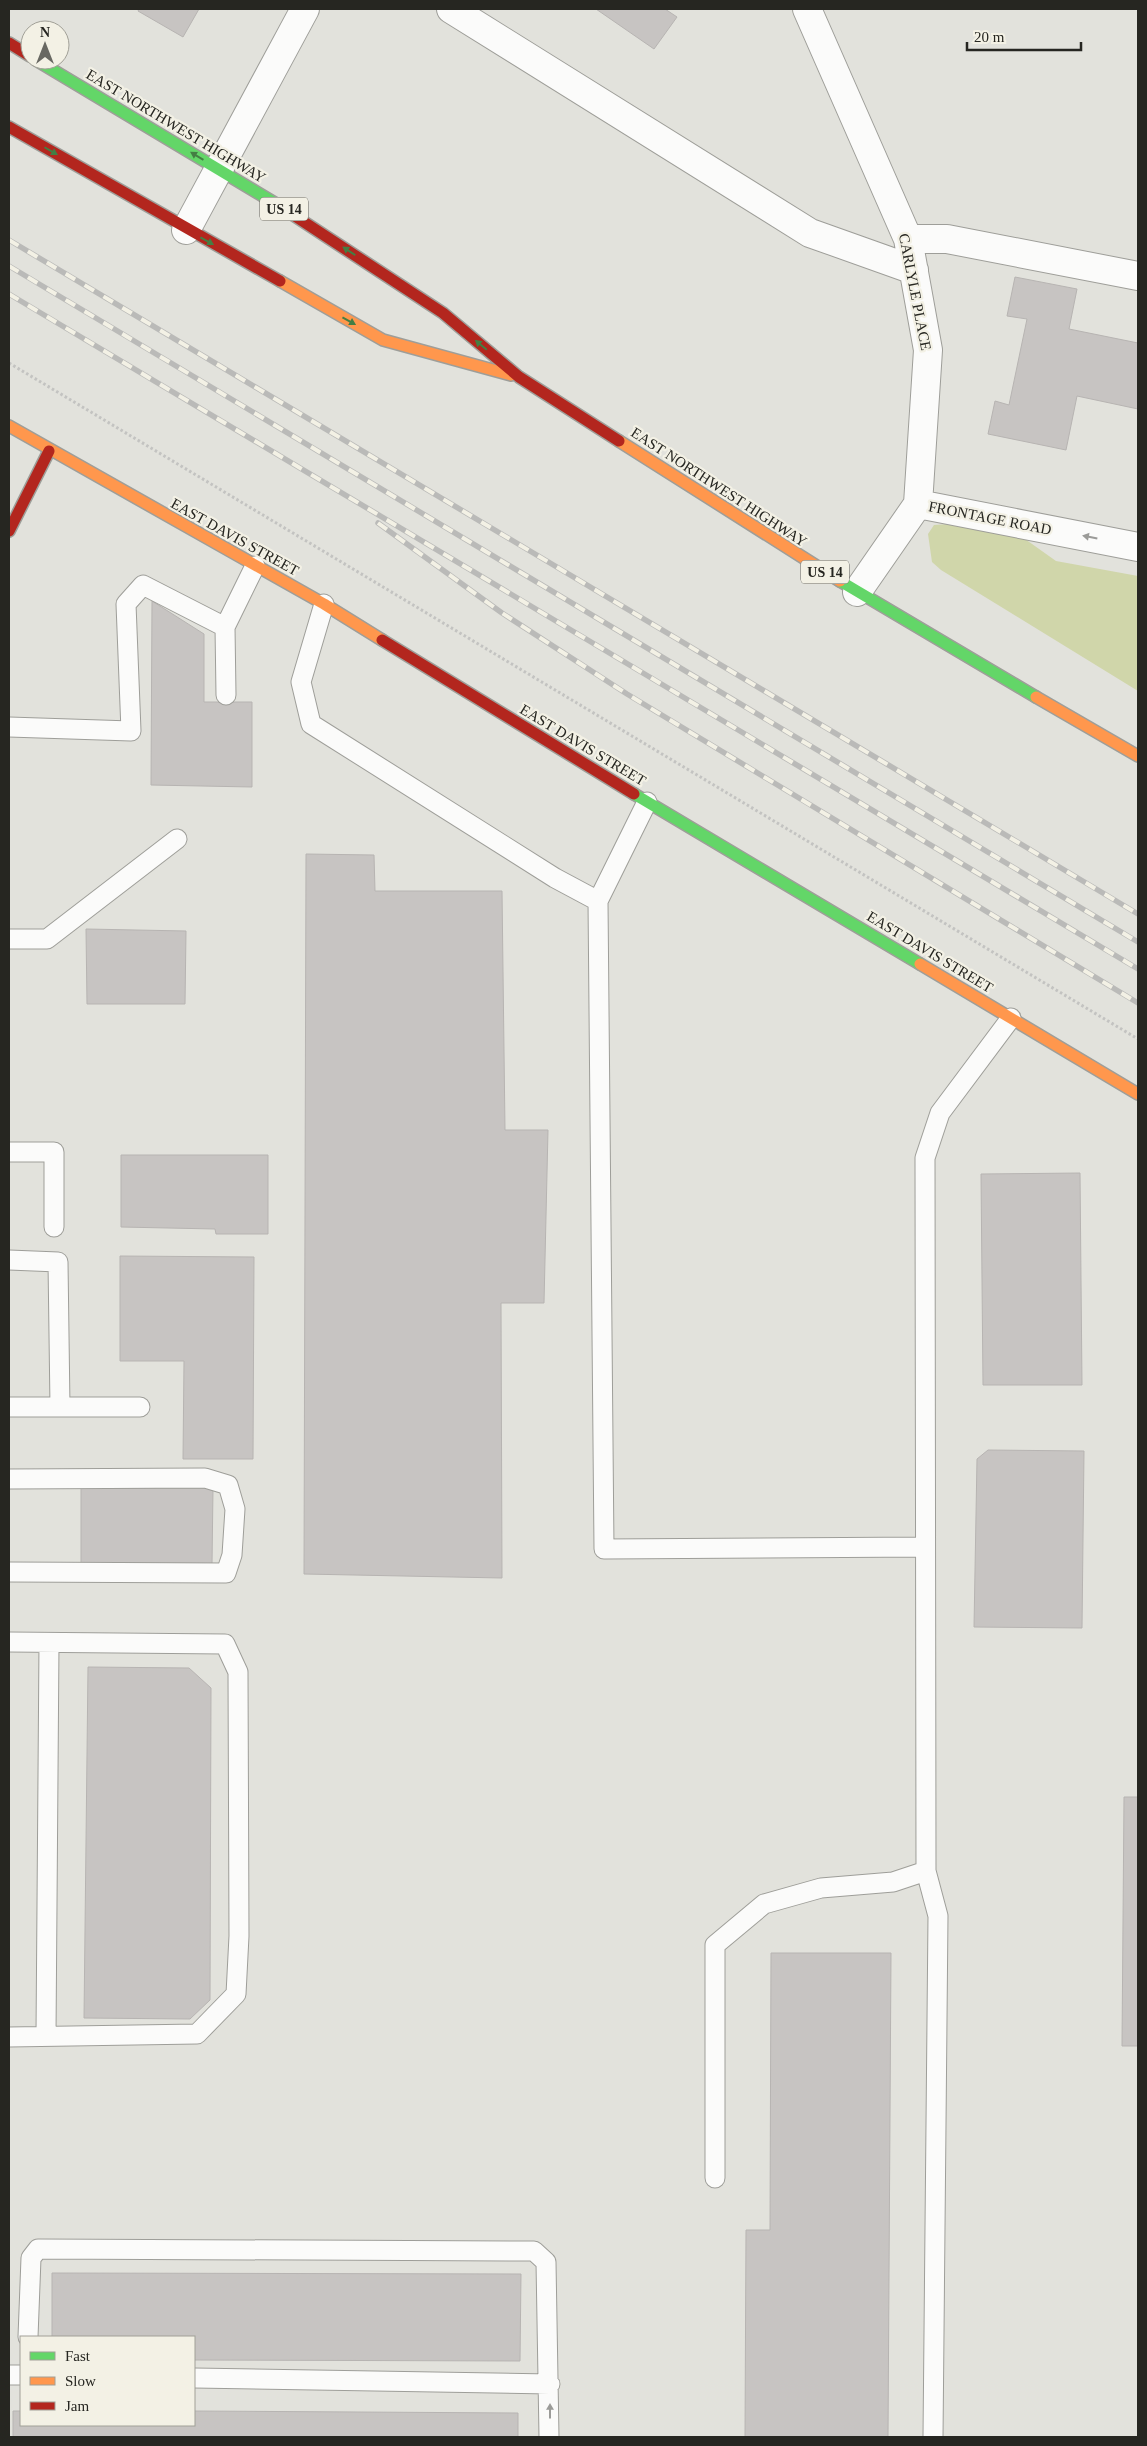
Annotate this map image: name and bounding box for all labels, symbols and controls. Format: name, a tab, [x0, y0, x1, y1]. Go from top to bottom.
north arrow	[20, 20, 70, 70]
scale bar	[967, 20, 1081, 52]
text: N	[40, 25, 50, 40]
text: 20 m	[974, 29, 1005, 45]
street label: EAST NORTHWEST HIGHWAY	[83, 66, 269, 186]
one-way arrow	[44, 147, 58, 156]
one-way arrow	[190, 151, 203, 160]
road number: US 14	[260, 198, 308, 220]
street label: CARLYLE PLACE	[896, 232, 934, 352]
one-way arrow	[200, 237, 214, 246]
one-way arrow	[342, 247, 356, 256]
one-way arrow	[342, 316, 355, 325]
one-way arrow	[475, 340, 488, 351]
street label: EAST NORTHWEST HIGHWAY	[628, 424, 810, 550]
street label: EAST DAVIS STREET	[168, 495, 302, 579]
street label: FRONTAGE ROAD	[927, 498, 1053, 538]
one-way arrow	[1082, 533, 1098, 541]
road number: US 14	[801, 560, 849, 584]
street label: EAST DAVIS STREET	[517, 701, 649, 789]
street label: EAST DAVIS STREET	[864, 908, 996, 996]
legend	[20, 2336, 195, 2426]
text: Fast	[65, 2348, 91, 2364]
text: Slow	[65, 2373, 96, 2389]
text: Jam	[65, 2398, 89, 2414]
one-way arrow	[546, 2402, 554, 2418]

